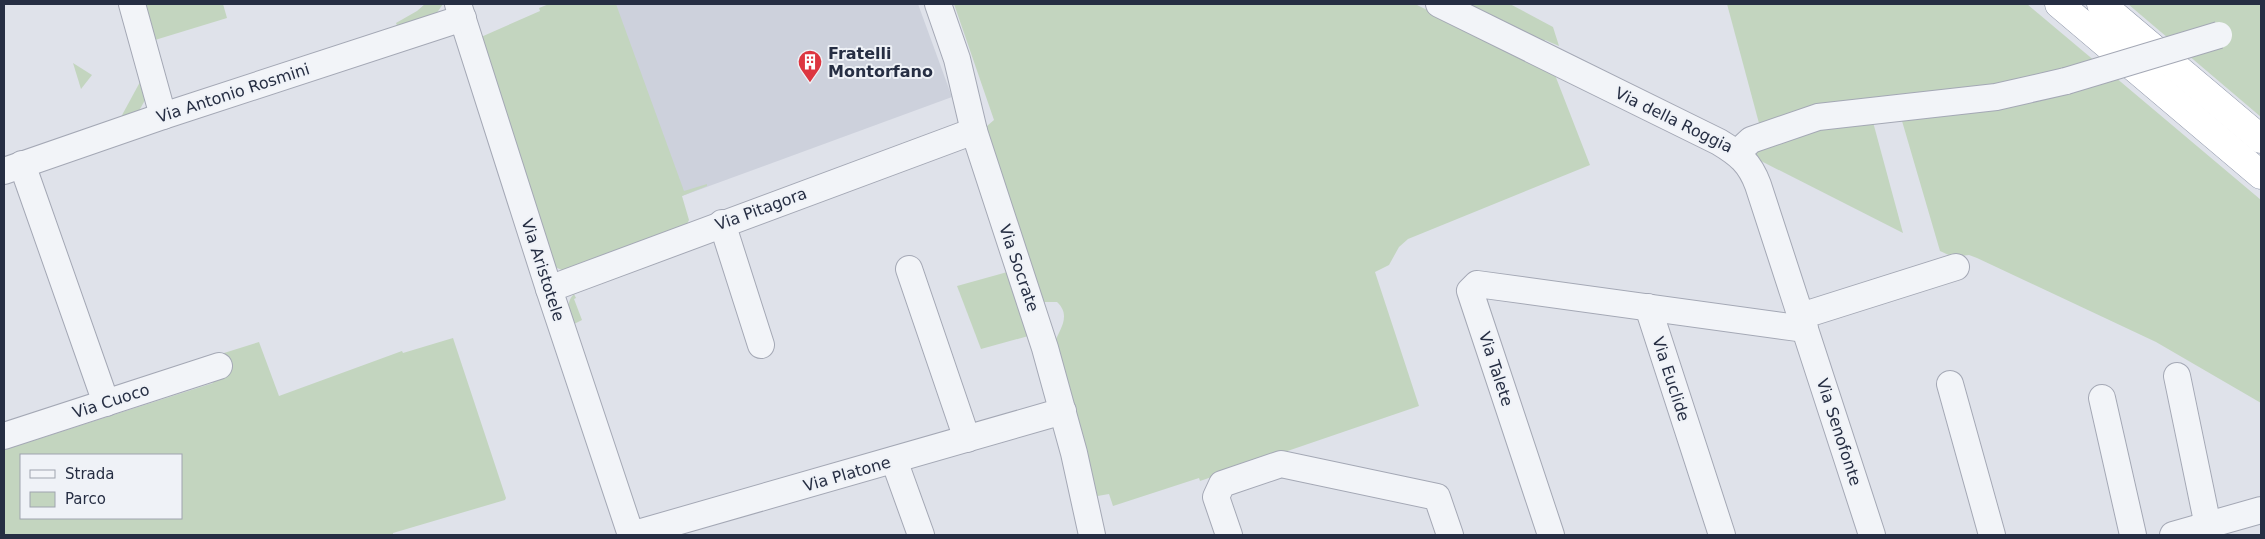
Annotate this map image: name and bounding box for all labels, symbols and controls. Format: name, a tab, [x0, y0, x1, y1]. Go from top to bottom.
place label: Fratelli Montorfano	[828, 44, 933, 81]
building icon: Fratelli Montorfano	[797, 49, 823, 83]
street label: Via Antonio Rosmini	[154, 59, 312, 127]
street label: Via della Roggia	[1612, 83, 1736, 157]
street label: Via Pitagora	[713, 184, 809, 234]
street label: Via Aristotele	[517, 216, 569, 324]
street label: Via Socrate	[995, 222, 1043, 314]
street label: Via Talete	[1475, 329, 1517, 409]
street label: Via Euclide	[1648, 334, 1694, 424]
street label: Via Senofonte	[1813, 376, 1865, 488]
street label: Via Cuoco	[70, 380, 152, 422]
street label: Via Platone	[801, 452, 893, 496]
legend	[20, 454, 182, 519]
text: Strada	[65, 465, 114, 483]
text: Parco	[65, 490, 106, 508]

